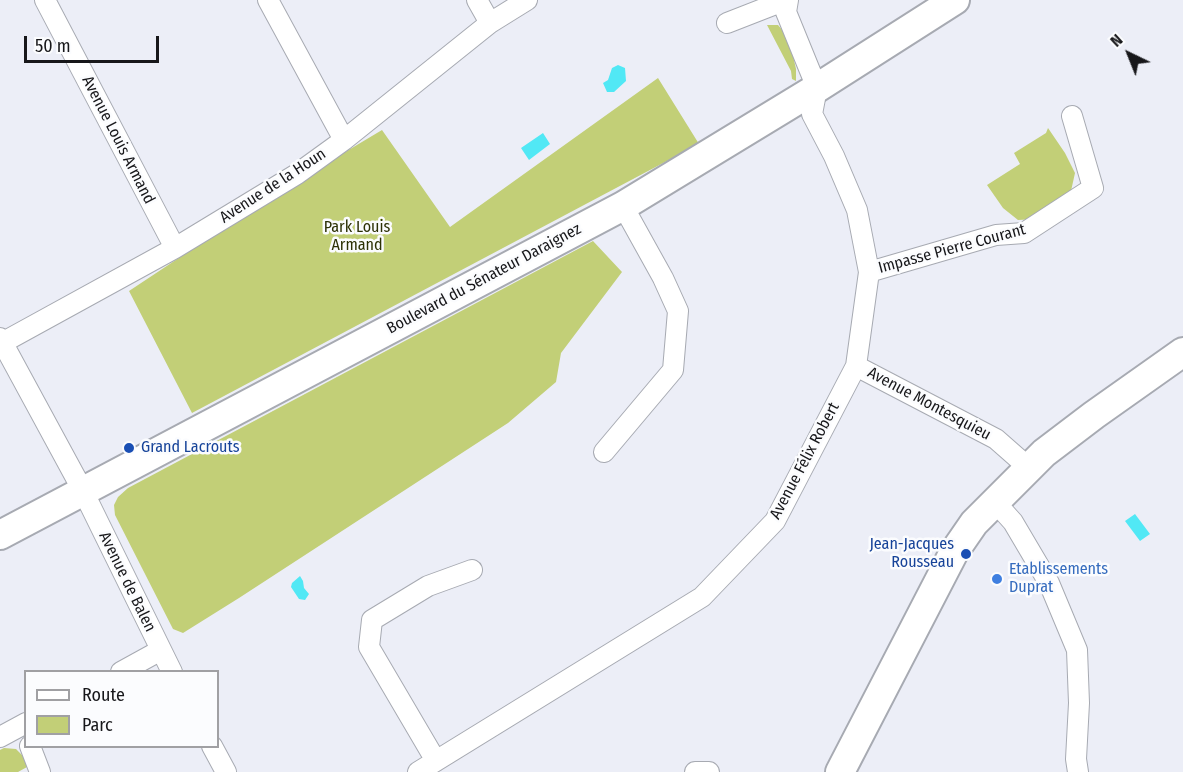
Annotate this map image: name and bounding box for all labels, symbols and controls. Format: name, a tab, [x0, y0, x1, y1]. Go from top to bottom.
scale bar	[27, 24, 162, 62]
north arrow	[1099, 24, 1159, 84]
text: N	[1106, 30, 1126, 51]
text: 50 m	[35, 35, 71, 57]
street label: Avenue Louis Armand	[77, 73, 159, 207]
street label: Avenue de la Houn	[216, 145, 330, 227]
park label: Park Louis Armand	[324, 218, 390, 256]
street label: Boulevard du Sénateur Daraignez	[384, 220, 584, 338]
street label: Impasse Pierre Courant	[876, 220, 1028, 278]
street label: Avenue Montesquieu	[864, 363, 994, 445]
street label: Avenue Félix Robert	[766, 399, 844, 523]
place label: Grand Lacrouts	[141, 438, 240, 458]
marker: Grand Lacrouts	[122, 441, 136, 455]
street label: Avenue de Balen	[94, 529, 160, 635]
place label: Jean-Jacques Rousseau	[869, 535, 954, 573]
marker: Jean-Jacques Rousseau	[959, 547, 973, 561]
place label: Etablissements Duprat	[1009, 560, 1108, 598]
marker: Etablissements Duprat	[990, 572, 1004, 586]
legend	[24, 670, 219, 748]
text: Route	[82, 684, 125, 706]
text: Parc	[82, 714, 113, 736]

